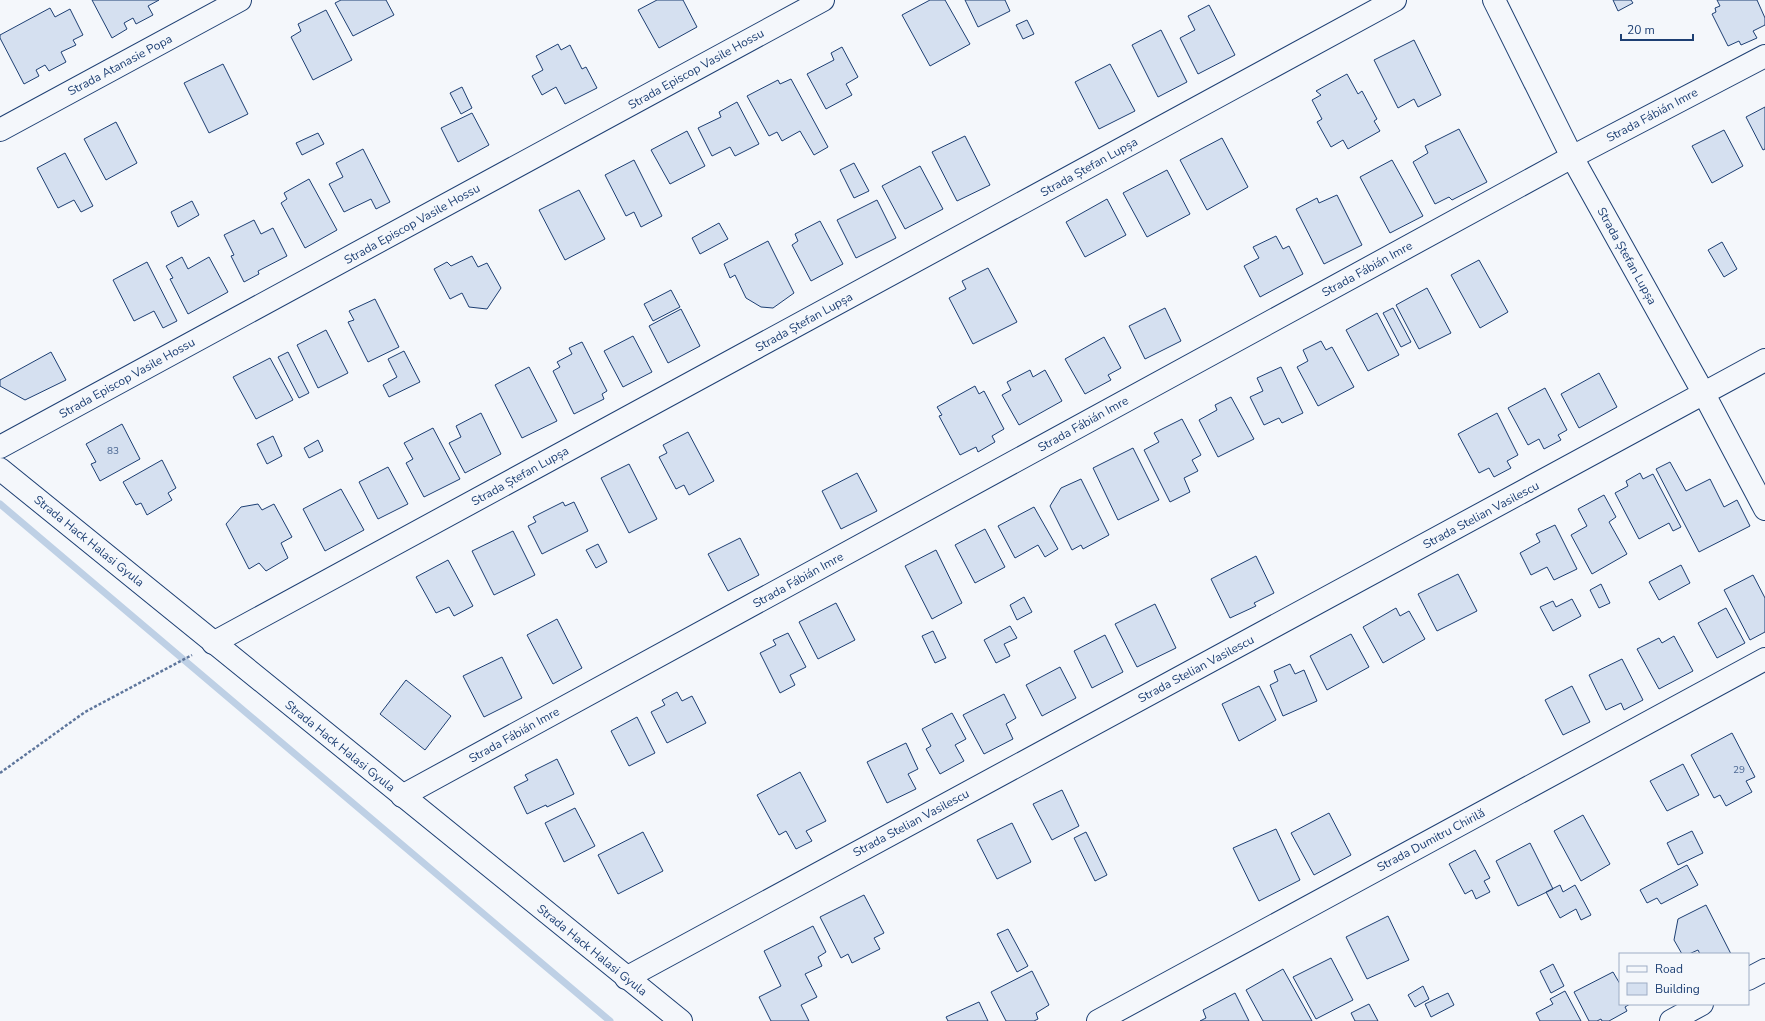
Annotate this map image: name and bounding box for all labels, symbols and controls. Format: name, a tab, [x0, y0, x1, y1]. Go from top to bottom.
scale bar	[1621, 16, 1693, 42]
text: 20 m	[1627, 22, 1655, 38]
street label: Strada Episcop Vasile Hossu	[625, 25, 767, 113]
street label: Strada Atanasie Popa	[65, 31, 175, 99]
street label: Strada Fábián Imre	[1604, 84, 1700, 146]
street label: Strada Ștefan Lupșa	[1037, 134, 1141, 200]
street label: Strada Episcop Vasile Hossu	[341, 180, 483, 268]
street label: Strada Ștefan Lupșa	[1594, 204, 1660, 308]
street label: Strada Fábián Imre	[1319, 237, 1415, 301]
street label: Strada Ștefan Lupșa	[752, 289, 856, 355]
street label: Strada Episcop Vasile Hossu	[56, 334, 198, 422]
street label: Strada Fábián Imre	[1035, 392, 1131, 456]
street label: Strada Ștefan Lupșa	[468, 443, 572, 509]
house number: 83	[107, 444, 119, 458]
street label: Strada Stelian Vasilescu	[1420, 478, 1542, 552]
street label: Strada Hack Halasi Gyula	[31, 492, 147, 590]
street label: Strada Fábián Imre	[750, 548, 846, 612]
street label: Strada Stelian Vasilescu	[1135, 632, 1257, 706]
street label: Strada Hack Halasi Gyula	[282, 697, 398, 795]
street label: Strada Fábián Imre	[466, 703, 562, 767]
house number: 29	[1733, 763, 1745, 777]
street label: Strada Stelian Vasilescu	[850, 786, 972, 860]
street label: Strada Dumitru Chirilă	[1374, 805, 1488, 875]
street label: Strada Hack Halasi Gyula	[534, 901, 650, 999]
legend	[1619, 953, 1749, 1005]
text: Road	[1655, 961, 1683, 977]
text: Building	[1655, 981, 1700, 997]

